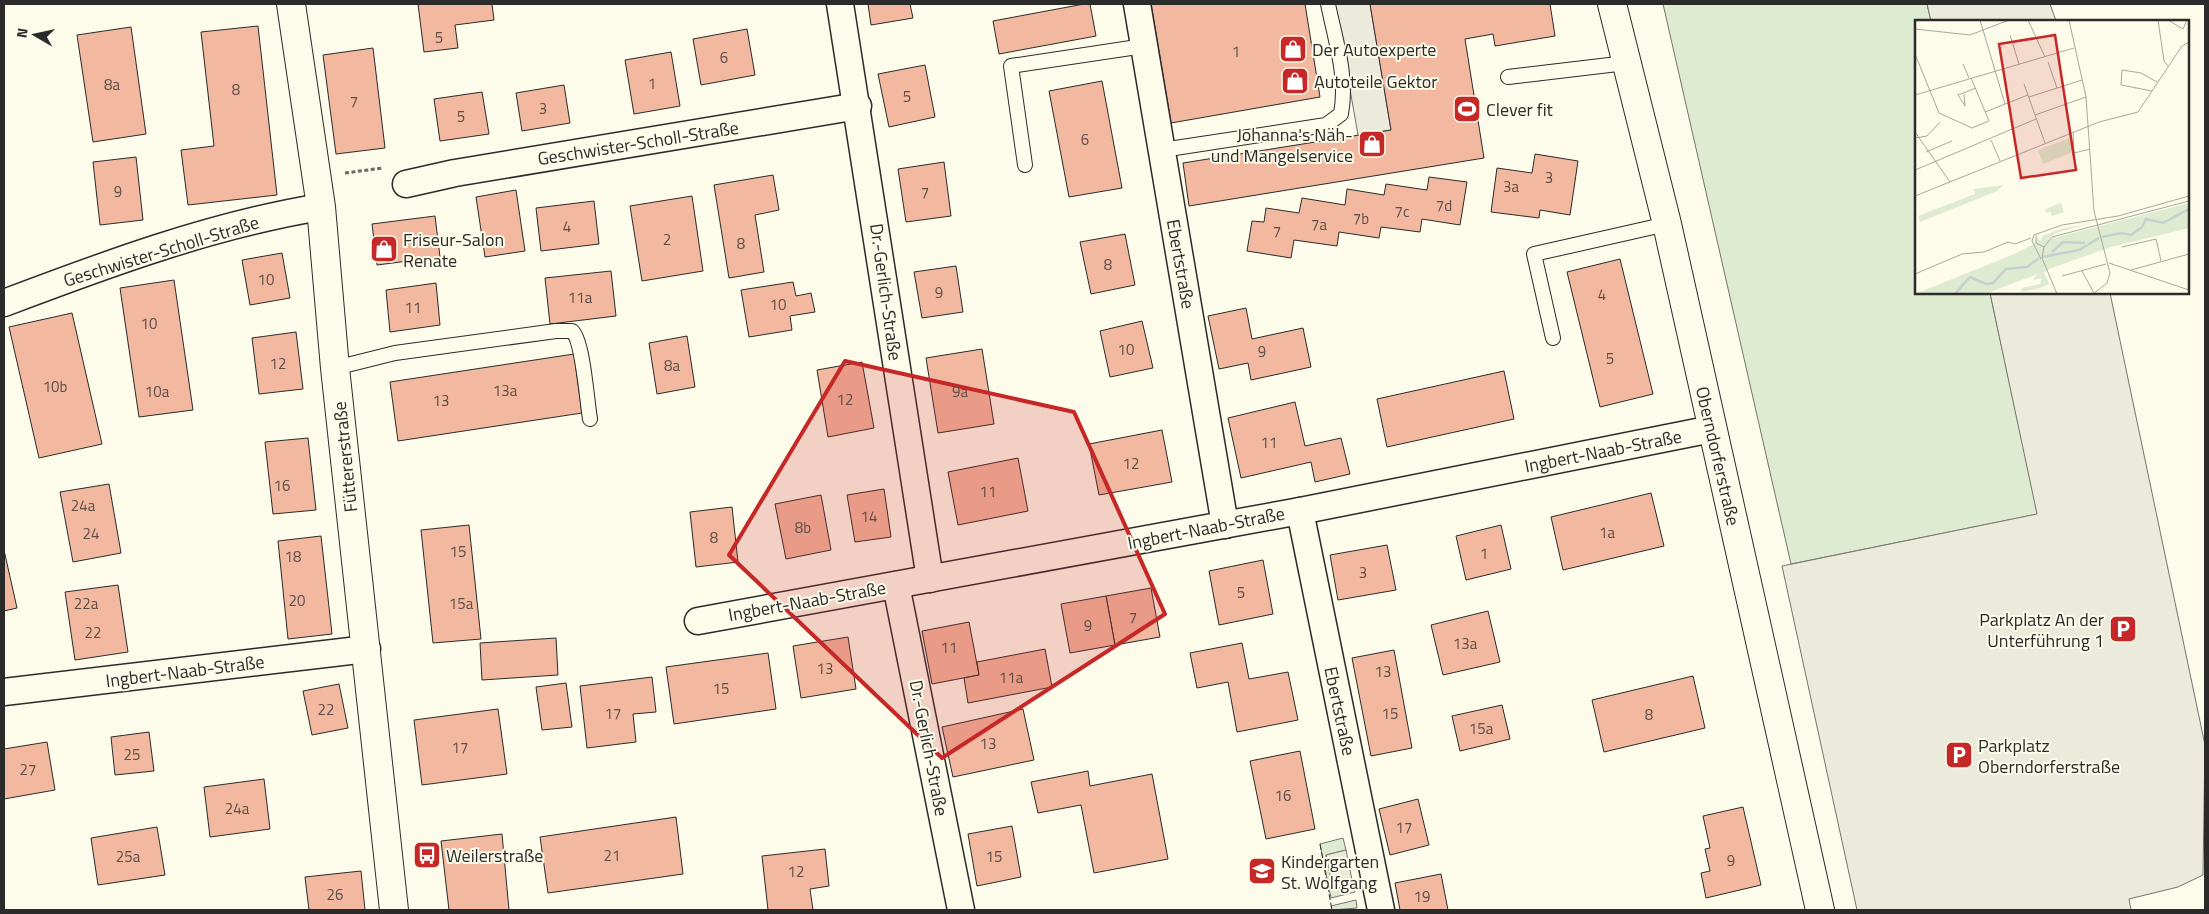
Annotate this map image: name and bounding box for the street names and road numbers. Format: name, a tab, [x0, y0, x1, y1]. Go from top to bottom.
street label: Geschwister-Scholl-Straße	[535, 114, 741, 172]
street label: Geschwister-Scholl-Straße	[60, 208, 262, 294]
street label: Ebertstraße	[1160, 217, 1202, 311]
street label: Dr.-Gerlich-Straße	[863, 222, 909, 362]
street label: Oberndorferstraße	[1689, 384, 1747, 528]
street label: Füttererstraße	[326, 400, 364, 514]
street label: Ingbert-Naab-Straße	[1522, 423, 1684, 479]
street label: Ingbert-Naab-Straße	[1125, 500, 1287, 556]
street label: Ingbert-Naab-Straße	[726, 574, 888, 628]
street label: Ingbert-Naab-Straße	[104, 648, 266, 694]
street label: Ebertstraße	[1317, 664, 1363, 758]
street label: Dr.-Gerlich-Straße	[903, 678, 955, 818]

